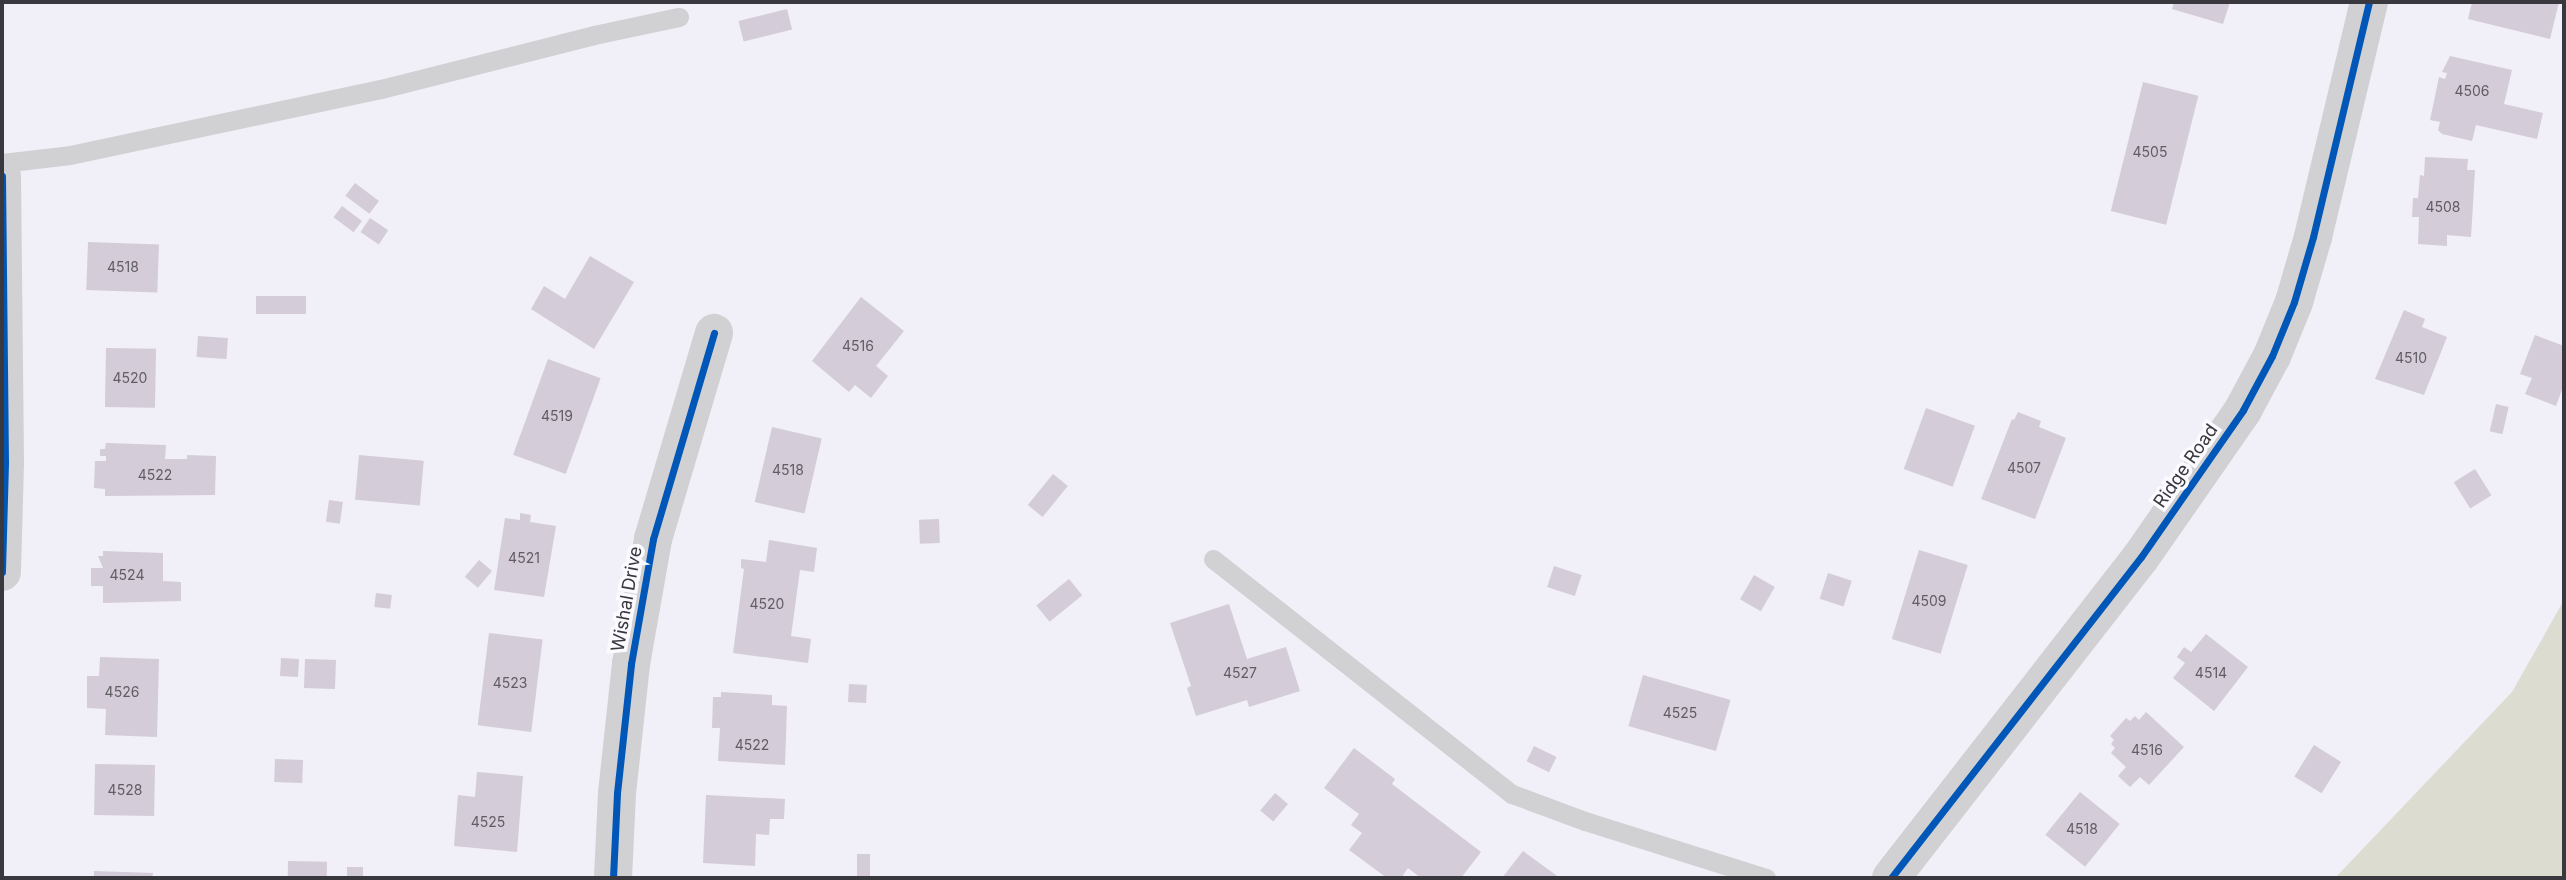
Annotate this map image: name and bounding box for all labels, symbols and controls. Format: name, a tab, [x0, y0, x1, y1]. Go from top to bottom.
house number: 4506	[2454, 83, 2490, 99]
house number: 4505	[2133, 144, 2167, 160]
house number: 4508	[2425, 199, 2461, 215]
house number: 4518	[107, 259, 139, 275]
house number: 4516	[842, 338, 874, 354]
house number: 4510	[2395, 350, 2427, 366]
house number: 4520	[113, 370, 147, 386]
house number: 4519	[541, 408, 573, 424]
street label: Ridge Road	[2149, 420, 2223, 512]
house number: 4507	[2007, 460, 2041, 476]
house number: 4518	[772, 462, 804, 478]
house number: 4522	[138, 467, 172, 483]
street label: Wishal Drive	[607, 545, 647, 653]
house number: 4521	[508, 550, 540, 566]
house number: 4524	[110, 567, 144, 583]
house number: 4509	[1911, 593, 1947, 609]
house number: 4520	[750, 596, 784, 612]
house number: 4527	[1223, 665, 1257, 681]
house number: 4514	[2195, 665, 2227, 681]
house number: 4523	[493, 675, 527, 691]
house number: 4526	[105, 684, 139, 700]
house number: 4525	[1663, 705, 1697, 721]
house number: 4522	[735, 737, 769, 753]
house number: 4516	[2131, 742, 2163, 758]
house number: 4528	[108, 782, 142, 798]
house number: 4525	[471, 814, 505, 830]
house number: 4518	[2066, 821, 2098, 837]

